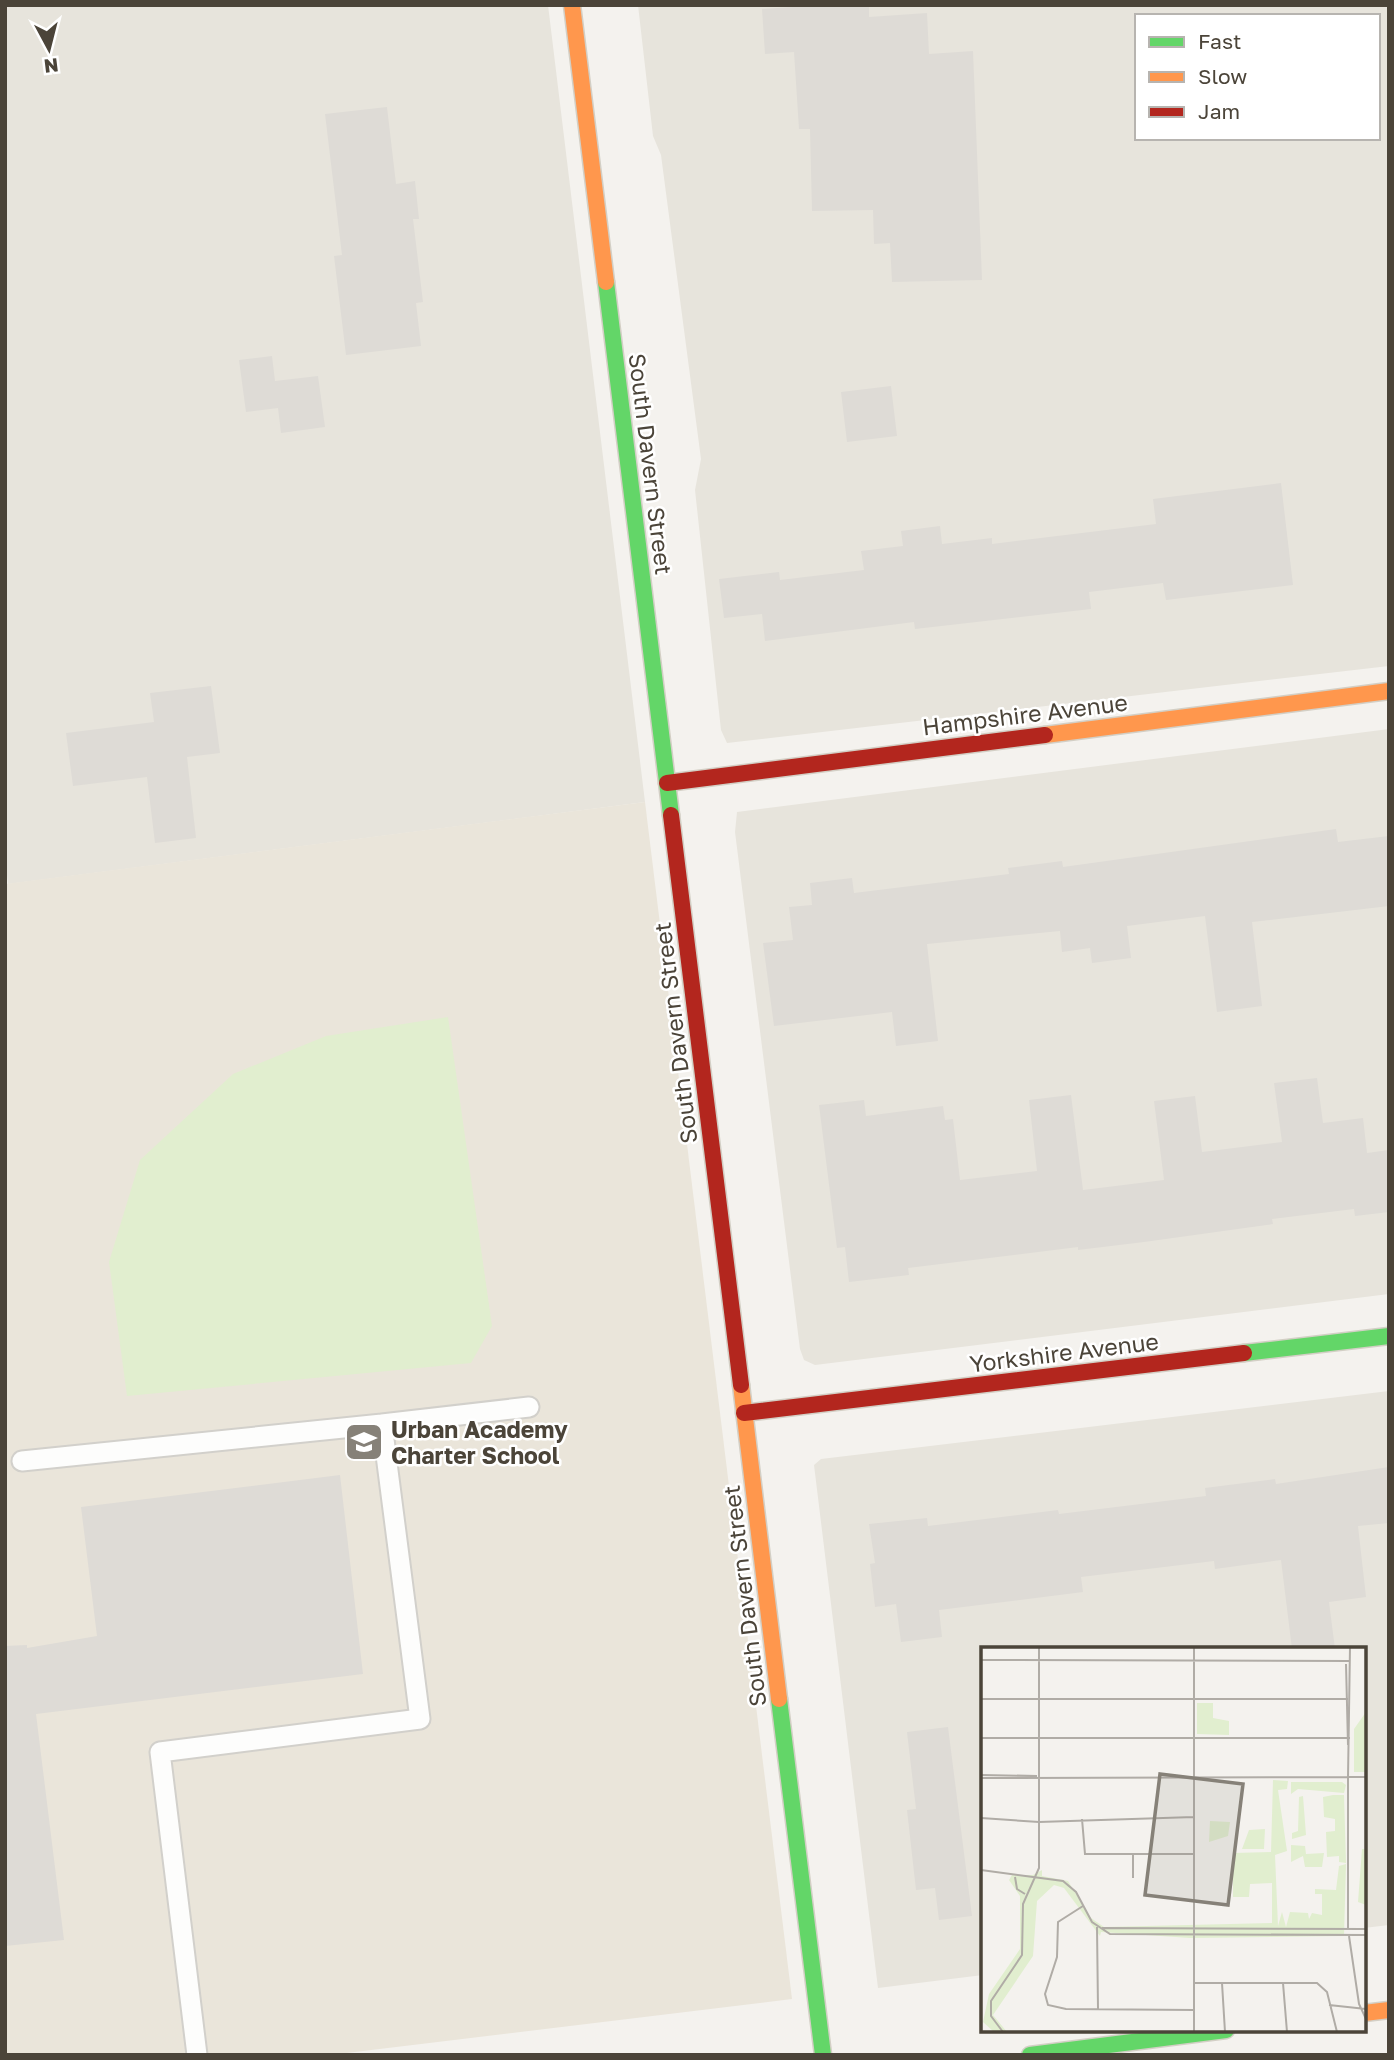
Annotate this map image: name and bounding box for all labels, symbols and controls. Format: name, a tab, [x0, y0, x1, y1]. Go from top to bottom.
north arrow	[14, 14, 84, 84]
legend	[1135, 14, 1380, 140]
text: Fast	[1198, 28, 1241, 54]
text: N	[43, 54, 60, 79]
text: Slow	[1198, 63, 1247, 89]
text: Jam	[1198, 98, 1240, 124]
street label: South Davern Street	[624, 352, 678, 576]
street label: Hampshire Avenue	[921, 688, 1129, 740]
street label: South Davern Street	[648, 921, 702, 1145]
street label: Yorkshire Avenue	[968, 1327, 1160, 1377]
place label: Urban Academy Charter School	[391, 1415, 568, 1469]
school or university icon: Urban Academy Charter School	[343, 1421, 385, 1463]
street label: South Davern Street	[717, 1484, 771, 1708]
inset map	[981, 1647, 1366, 2032]

